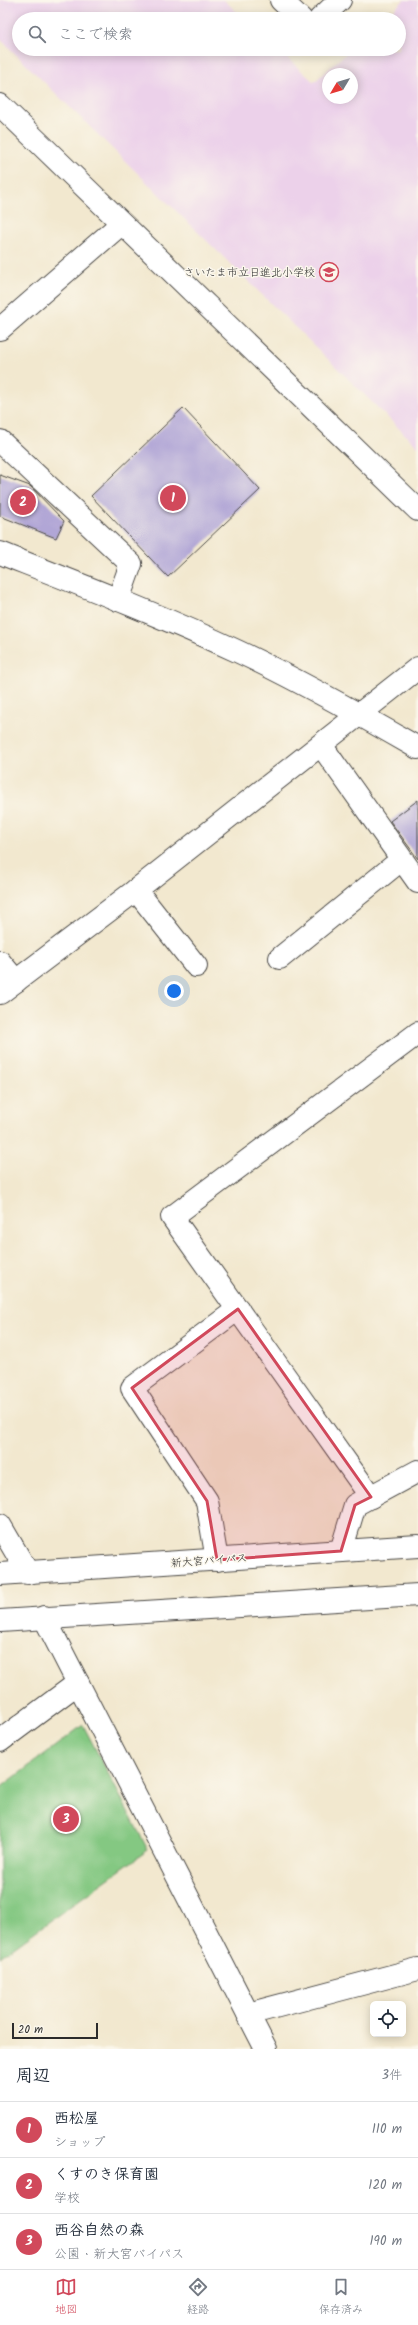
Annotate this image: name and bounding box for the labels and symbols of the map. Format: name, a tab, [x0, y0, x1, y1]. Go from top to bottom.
north arrow	[322, 68, 358, 104]
school or university icon: さいたま市立日進北小学校	[318, 261, 340, 283]
place label: さいたま市立日進北小学校	[183, 264, 315, 282]
pin: 1	[160, 483, 186, 513]
pin: 2	[10, 487, 36, 517]
your location	[164, 981, 184, 1001]
street label: 新大宮バイパス	[170, 1549, 248, 1573]
pin: 3	[53, 1804, 79, 1834]
scale bar	[12, 2021, 98, 2040]

